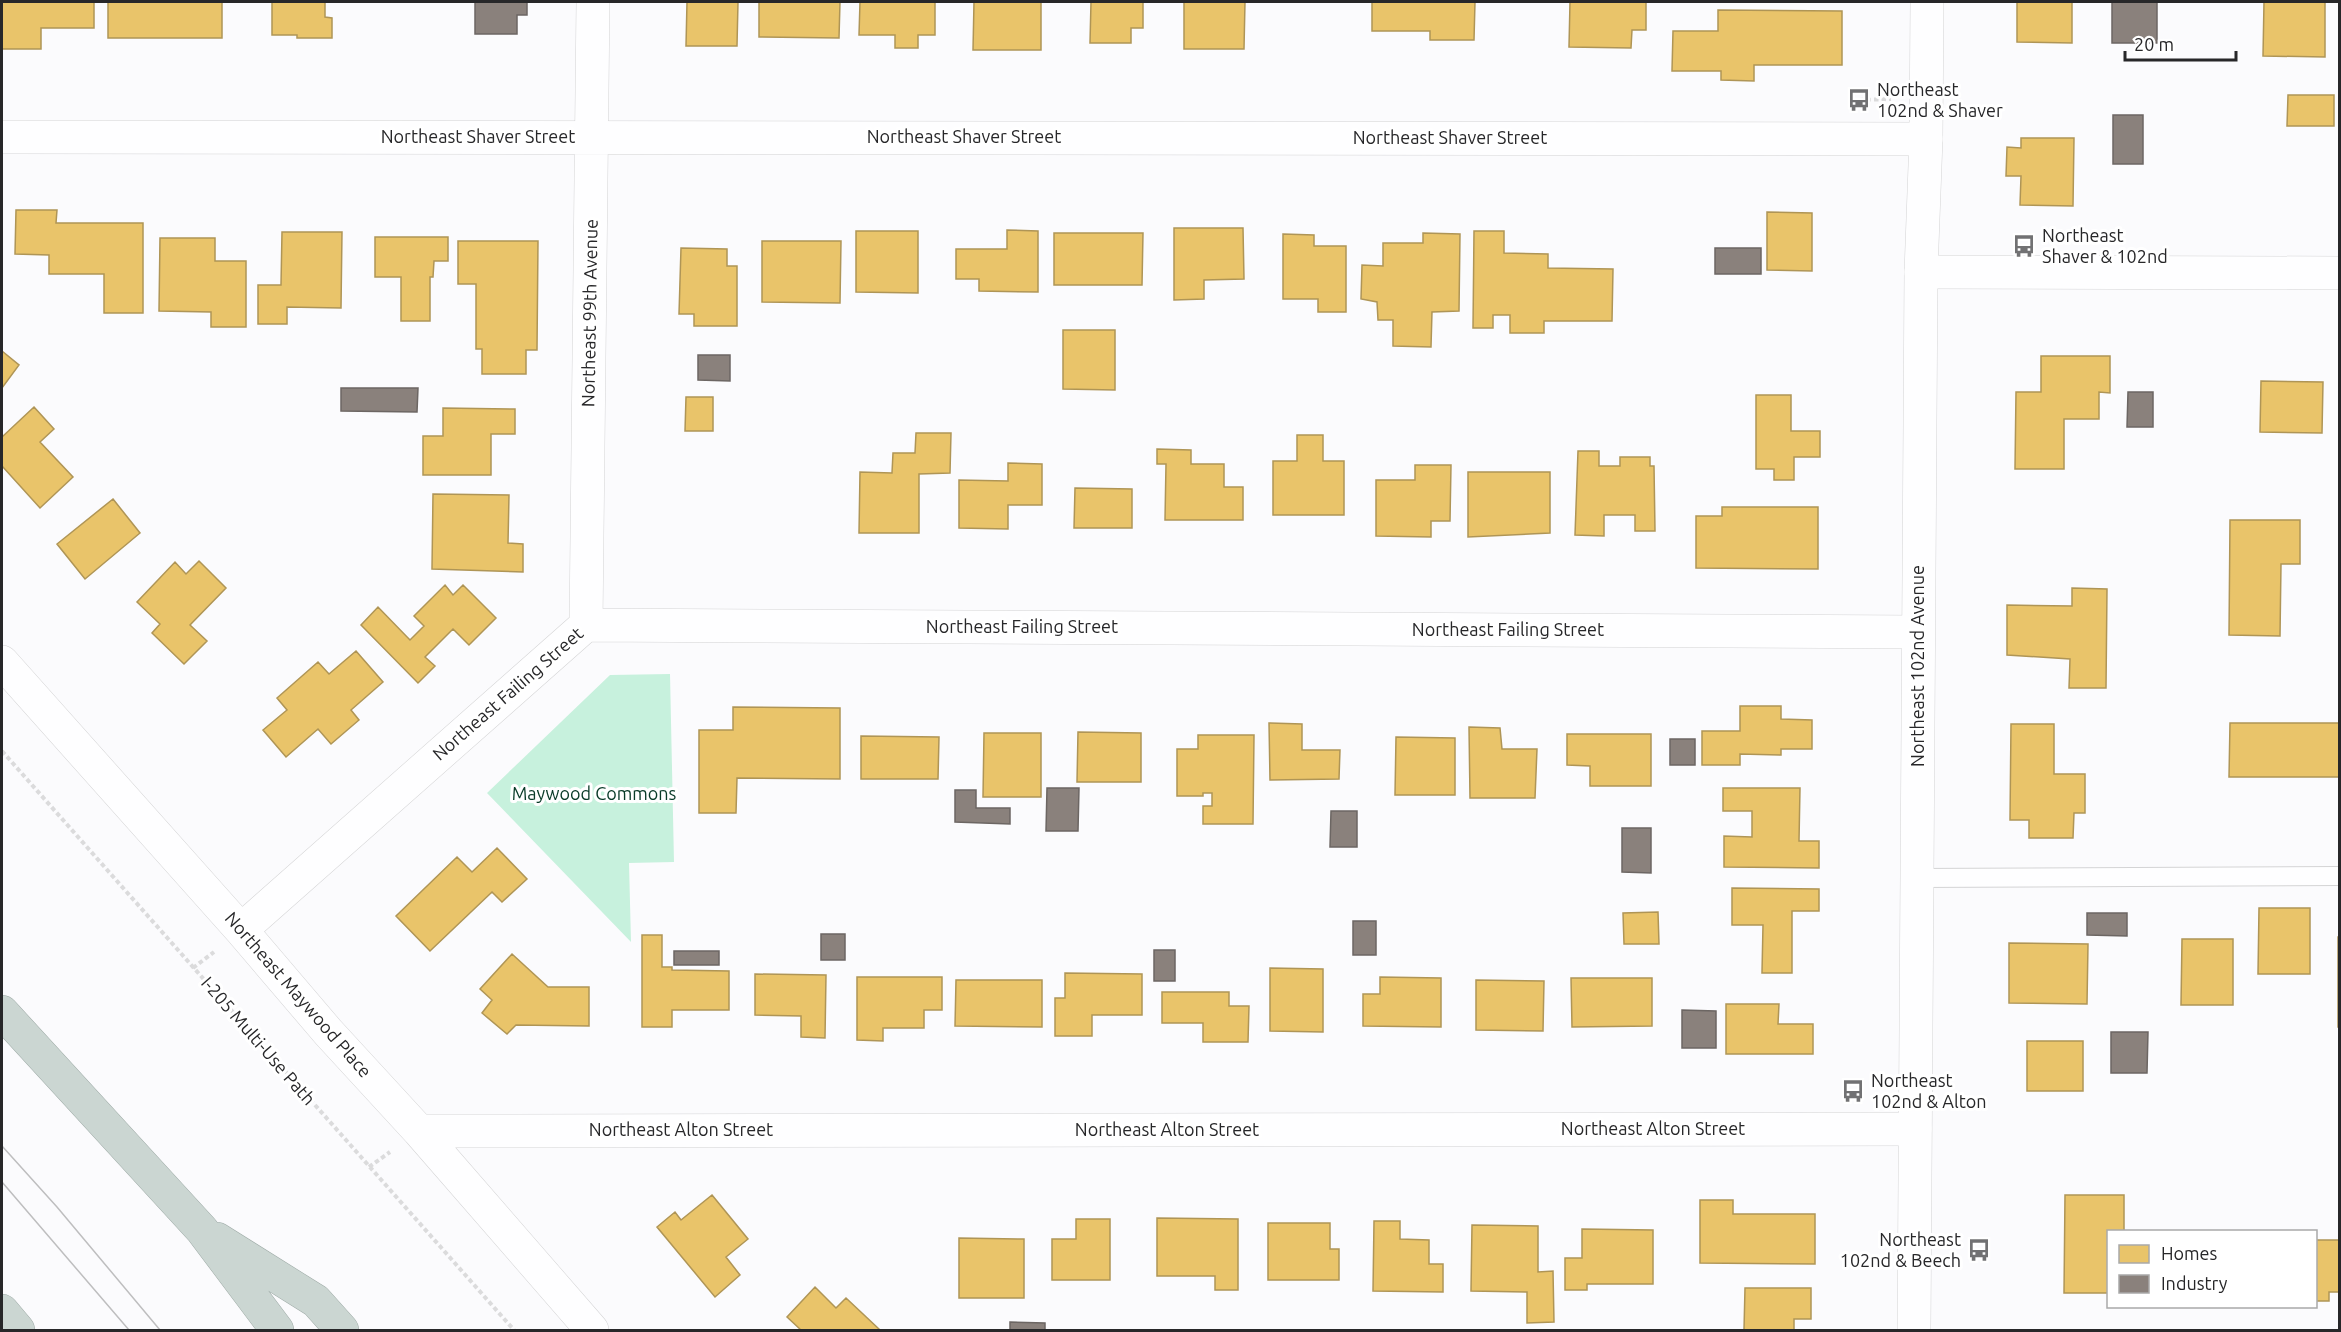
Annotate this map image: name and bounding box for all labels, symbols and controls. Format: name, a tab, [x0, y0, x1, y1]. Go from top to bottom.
scale bar	[2125, 24, 2236, 62]
text: 20 m	[2134, 34, 2174, 54]
place label: Northeast 102nd & Shaver	[1877, 79, 2003, 120]
bus stop icon: Northeast 102nd & Shaver	[1846, 87, 1872, 113]
street label: Northeast Shaver Street	[381, 126, 575, 146]
street label: Northeast Shaver Street	[867, 126, 1061, 146]
street label: Northeast Shaver Street	[1353, 127, 1547, 147]
street label: Northeast 99th Avenue	[577, 219, 601, 407]
place label: Northeast Shaver & 102nd	[2042, 225, 2168, 266]
bus stop icon: Northeast Shaver & 102nd	[2011, 233, 2037, 259]
street label: Northeast 102nd Avenue	[1907, 565, 1927, 767]
street label: Northeast Failing Street	[926, 616, 1118, 636]
street label: Northeast Failing Street	[1412, 619, 1604, 639]
street label: Northeast Failing Street	[428, 623, 586, 764]
park label: Maywood Commons	[512, 783, 677, 803]
street label: Northeast Maywood Place	[222, 908, 376, 1081]
street label: I-205 Multi-Use Path	[198, 972, 320, 1108]
place label: Northeast 102nd & Alton	[1871, 1070, 1987, 1111]
bus stop icon: Northeast 102nd & Alton	[1840, 1078, 1866, 1104]
street label: Northeast Alton Street	[1561, 1118, 1745, 1138]
street label: Northeast Alton Street	[589, 1119, 773, 1139]
street label: Northeast Alton Street	[1075, 1119, 1259, 1139]
place label: Northeast 102nd & Beech	[1840, 1229, 1961, 1270]
legend	[2107, 1230, 2317, 1308]
bus stop icon: Northeast 102nd & Beech	[1966, 1237, 1992, 1263]
text: Homes	[2161, 1243, 2218, 1263]
text: Industry	[2161, 1273, 2228, 1293]

